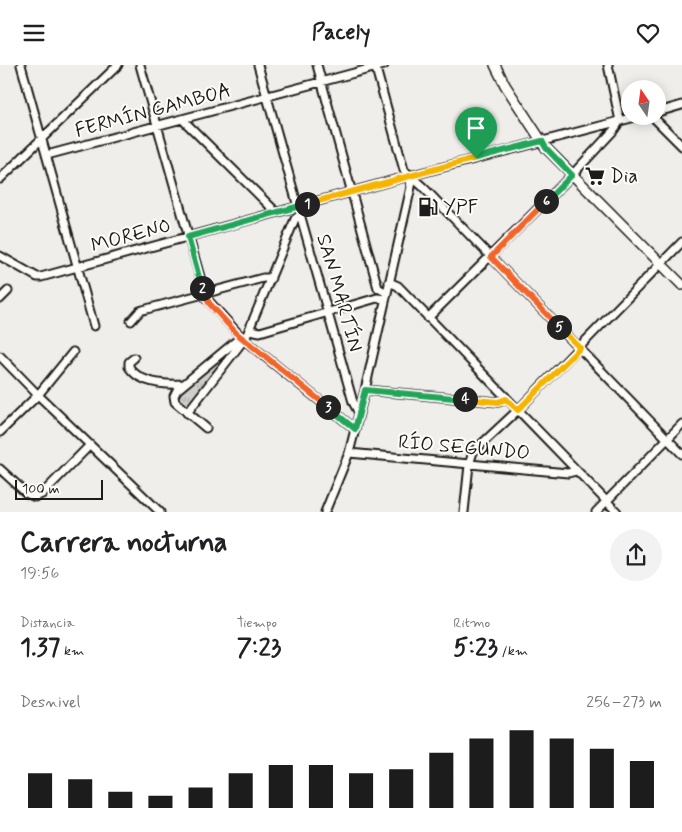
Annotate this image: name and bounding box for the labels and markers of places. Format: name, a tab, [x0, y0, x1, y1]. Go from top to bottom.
pin	[455, 107, 497, 158]
place label: Dia	[610, 163, 638, 190]
supermarket icon: Dia	[584, 165, 606, 187]
pin: 6	[534, 189, 558, 213]
pin: 1	[294, 191, 320, 217]
place label: YPF	[443, 194, 478, 221]
fuel station icon: YPF	[417, 196, 439, 218]
pin: 2	[190, 275, 214, 301]
pin: 5	[546, 315, 572, 339]
pin: 4	[452, 387, 478, 411]
pin: 3	[316, 395, 340, 419]

